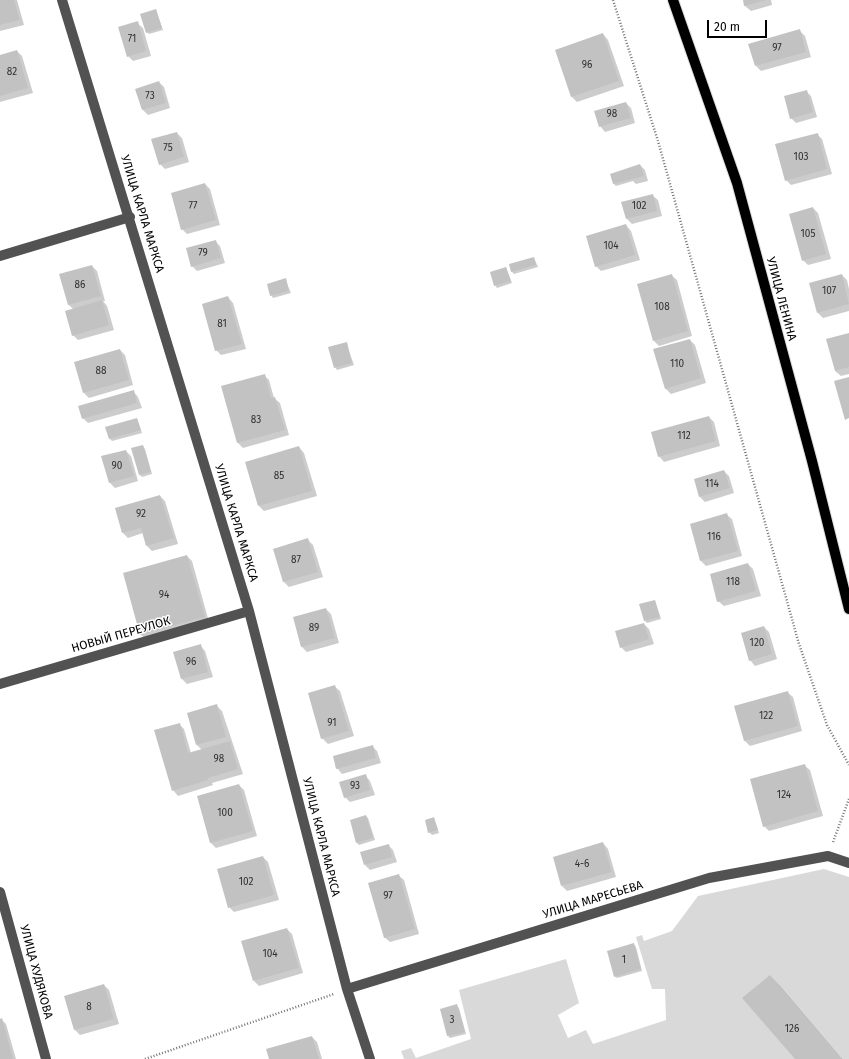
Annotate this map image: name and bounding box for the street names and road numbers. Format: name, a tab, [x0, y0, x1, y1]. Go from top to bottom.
street label: УЛИЦА КАРЛА МАРКСА	[117, 153, 167, 275]
street label: УЛИЦА ЛЕНИНА	[763, 256, 799, 342]
street label: УЛИЦА КАРЛА МАРКСА	[211, 462, 261, 584]
street label: НОВЫЙ ПЕРЕУЛОК	[70, 614, 172, 656]
street label: УЛИЦА КАРЛА МАРКСА	[299, 776, 343, 898]
street label: УЛИЦА МАРЕСЬЕВА	[541, 878, 645, 922]
street label: УЛИЦА ХУДЯКОВА	[16, 923, 56, 1021]

